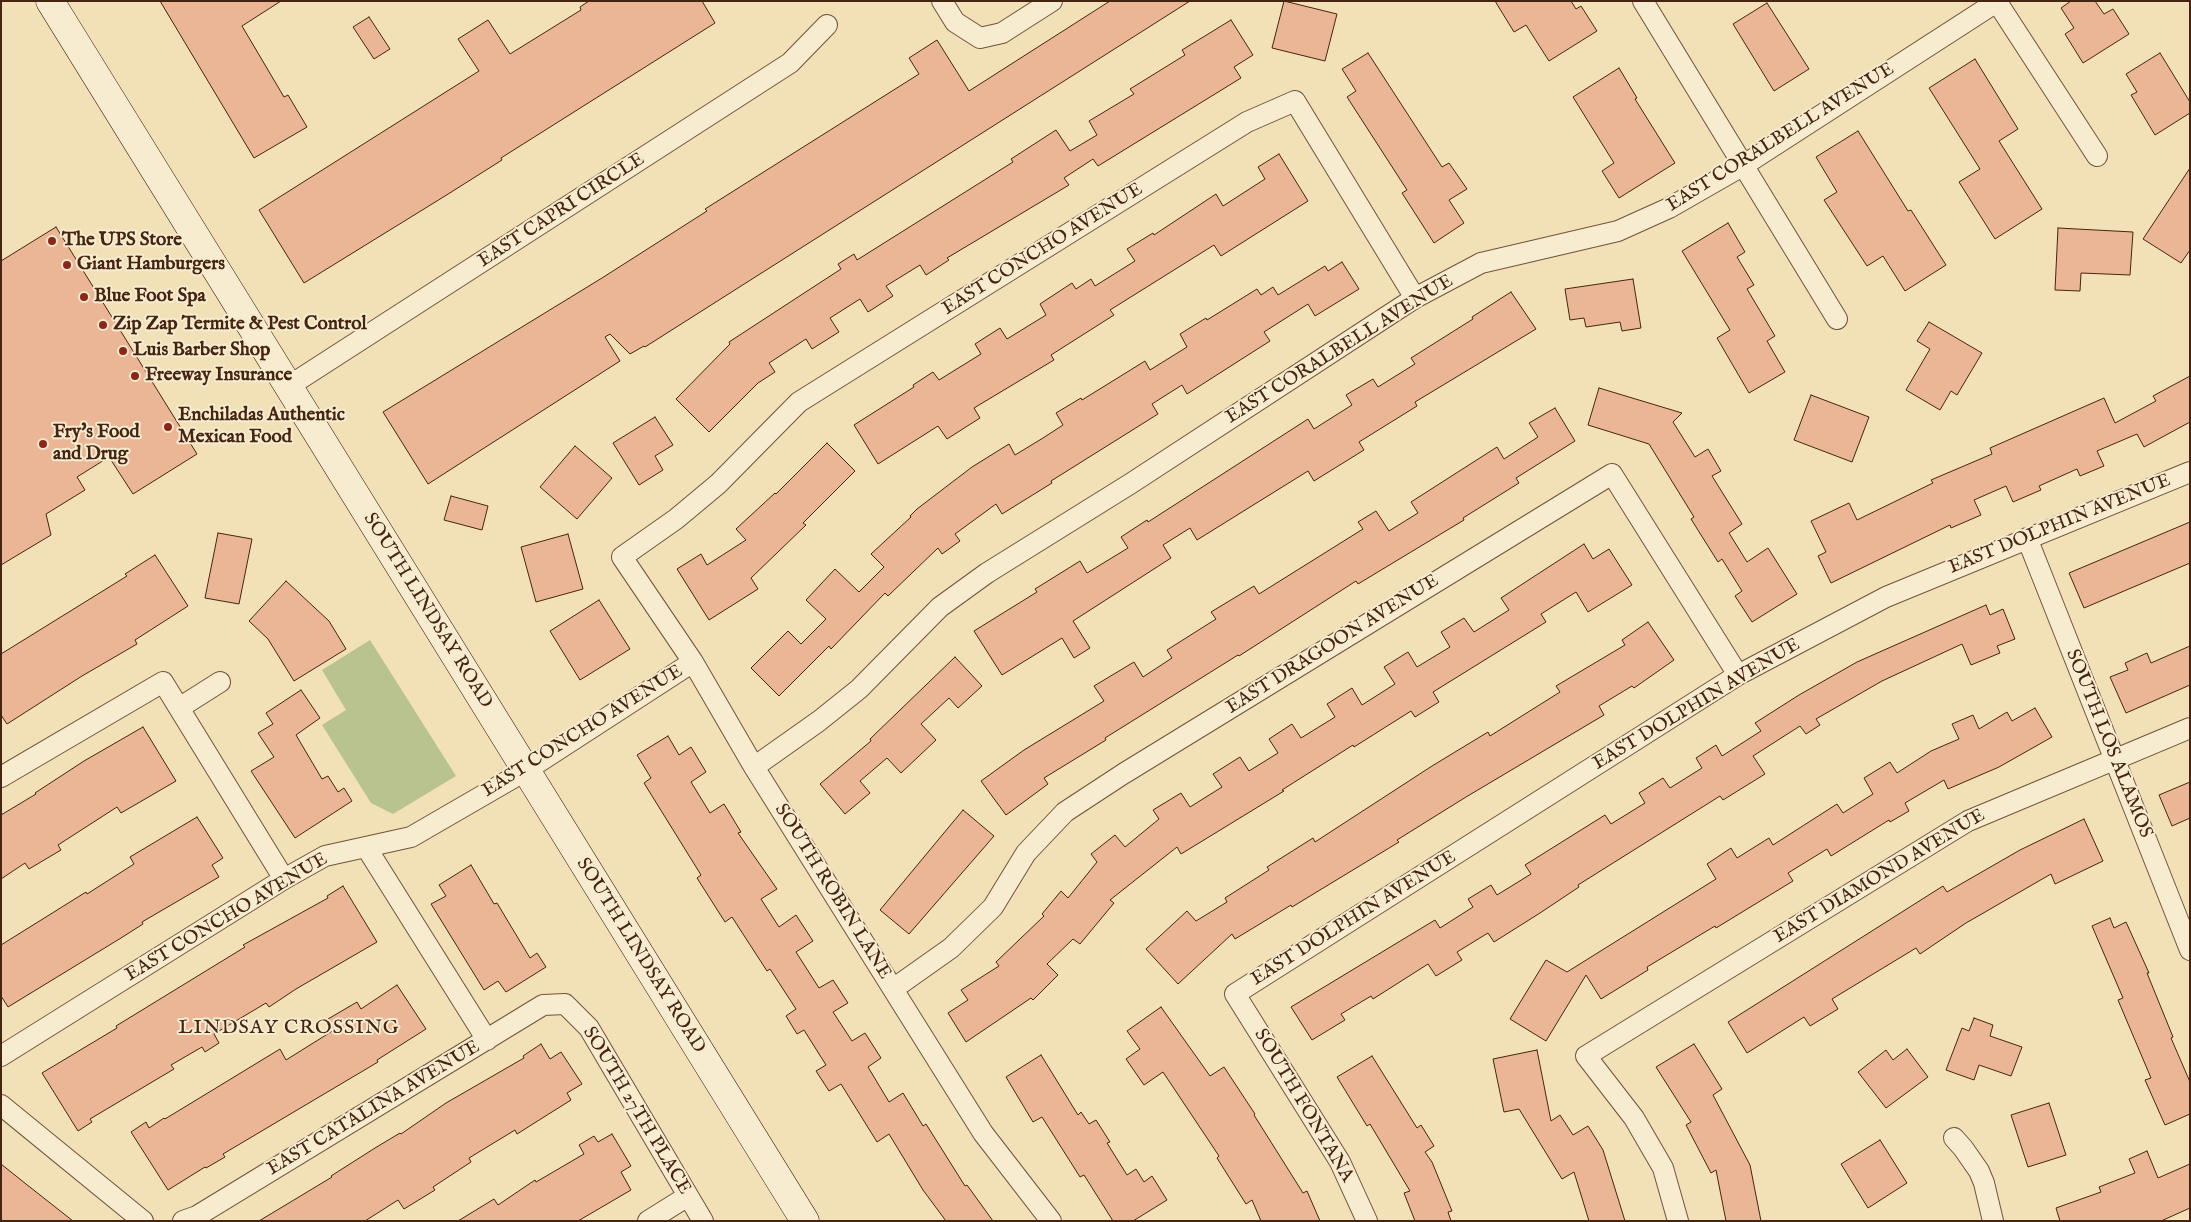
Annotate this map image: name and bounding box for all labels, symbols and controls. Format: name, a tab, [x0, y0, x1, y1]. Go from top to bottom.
street label: EAST CORALBELL AVENUE	[1663, 58, 1899, 218]
street label: EAST CAPRI CIRCLE	[475, 149, 649, 273]
street label: EAST CONCHO AVENUE	[939, 179, 1147, 321]
place label: The UPS Store	[62, 230, 182, 252]
marker: The UPS Store	[46, 235, 58, 247]
place label: Giant Hamburgers	[77, 254, 225, 276]
marker: Giant Hamburgers	[61, 259, 73, 271]
street label: EAST CORALBELL AVENUE	[1222, 270, 1458, 430]
place label: Blue Foot Spa	[94, 286, 206, 308]
marker: Blue Foot Spa	[78, 291, 90, 303]
place label: Zip Zap Termite & Pest Control	[113, 314, 367, 336]
marker: Zip Zap Termite & Pest Control	[97, 319, 109, 331]
place label: Luis Barber Shop	[133, 340, 270, 362]
marker: Luis Barber Shop	[117, 345, 129, 357]
place label: Freeway Insurance	[145, 365, 292, 387]
marker: Freeway Insurance	[129, 370, 141, 382]
place label: Enchiladas Authentic Mexican Food	[178, 405, 345, 449]
marker: Enchiladas Authentic Mexican Food	[162, 421, 174, 433]
place label: Fry's Food and Drug	[53, 422, 140, 466]
marker: Fry's Food and Drug	[37, 438, 49, 450]
street label: EAST DOLPHIN AVENUE	[1946, 470, 2174, 580]
street label: SOUTH LINDSAY ROAD	[357, 509, 497, 713]
street label: EAST DRAGOON AVENUE	[1223, 570, 1443, 720]
street label: EAST DOLPHIN AVENUE	[1589, 634, 1805, 776]
street label: SOUTH LOS ALAMOS	[2060, 646, 2156, 842]
street label: EAST CONCHO AVENUE	[479, 661, 687, 803]
street label: SOUTH ROBIN LANE	[769, 800, 895, 984]
street label: EAST DIAMOND AVENUE	[1770, 805, 1990, 949]
street label: EAST DOLPHIN AVENUE	[1247, 846, 1461, 992]
street label: EAST CONCHO AVENUE	[122, 849, 332, 987]
street label: SOUTH LINDSAY ROAD	[570, 854, 710, 1058]
district label: LINDSAY CROSSING	[176, 1017, 402, 1041]
street label: SOUTH 27TH PLACE	[577, 1023, 695, 1199]
street label: SOUTH FONTANA	[1248, 1025, 1358, 1187]
street label: EAST CATALINA AVENUE	[264, 1036, 484, 1182]

